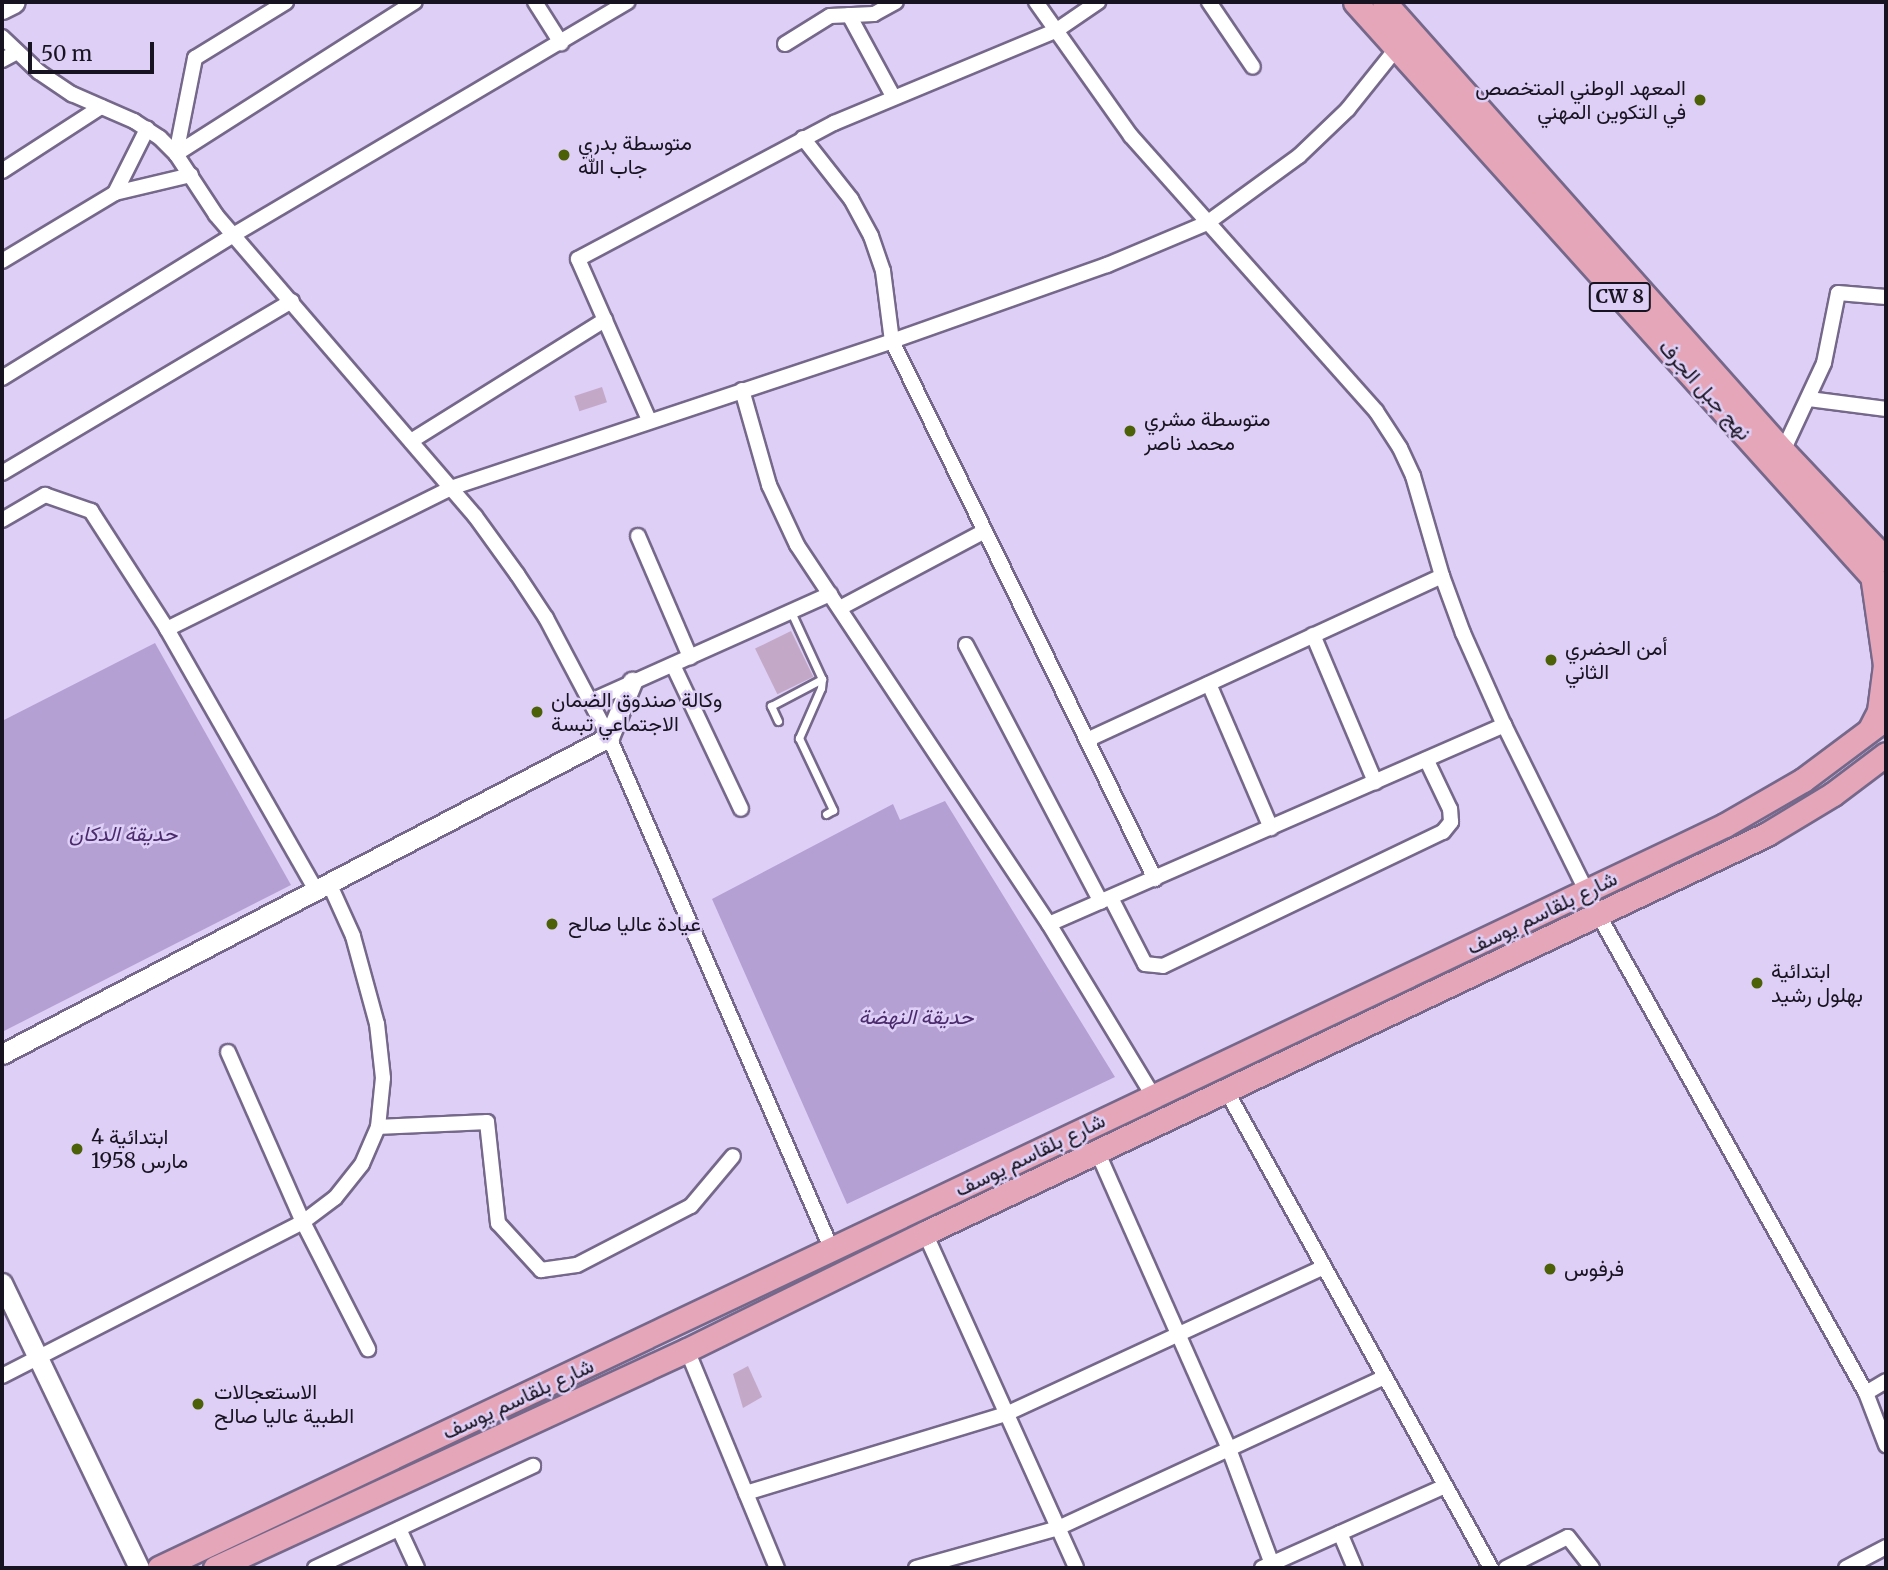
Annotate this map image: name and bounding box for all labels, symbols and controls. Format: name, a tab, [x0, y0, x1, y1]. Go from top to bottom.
scale bar	[32, 28, 158, 72]
text: 50 m	[41, 40, 92, 67]
place label: المعهد الوطني المتخصص في التكوين المهني	[1475, 75, 1686, 125]
marker: المعهد الوطني المتخصص في التكوين المهني	[1692, 92, 1708, 108]
place label: متوسطة بدري جاب الله	[578, 130, 692, 180]
marker: متوسطة بدري جاب الله	[556, 147, 572, 163]
road number: CW 8	[1588, 282, 1652, 312]
street label: نهج جبل الجرف	[1653, 335, 1757, 445]
place label: متوسطة مشري محمد ناصر	[1144, 406, 1271, 456]
marker: متوسطة مشري محمد ناصر	[1122, 423, 1138, 439]
place label: أمن الحضري الثاني	[1565, 635, 1667, 685]
marker: أمن الحضري الثاني	[1543, 652, 1559, 668]
place label: وكالة صندوق الضمان الاجتماعي تبسة	[551, 687, 722, 737]
marker: وكالة صندوق الضمان الاجتماعي تبسة	[529, 704, 545, 720]
park label: حديقة الدكان	[69, 821, 177, 847]
street label: شارع بلقاسم يوسف	[1463, 866, 1621, 960]
place label: عيادة عاليا صالح	[568, 911, 701, 937]
marker: عيادة عاليا صالح	[542, 914, 562, 934]
place label: ابتدائية بهلول رشيد	[1771, 958, 1863, 1008]
marker: ابتدائية بهلول رشيد	[1749, 975, 1765, 991]
park label: حديقة النهضة	[858, 1004, 974, 1030]
street label: شارع بلقاسم يوسف	[951, 1108, 1109, 1202]
place label: ابتدائية 4 مارس 1958	[91, 1124, 188, 1174]
marker: ابتدائية 4 مارس 1958	[69, 1141, 85, 1157]
place label: فرفوس	[1564, 1256, 1624, 1282]
marker: فرفوس	[1542, 1261, 1558, 1277]
street label: شارع بلقاسم يوسف	[438, 1353, 598, 1445]
place label: الاستعجالات الطبية عاليا صالح	[214, 1379, 354, 1429]
marker: الاستعجالات الطبية عاليا صالح	[188, 1394, 208, 1414]

